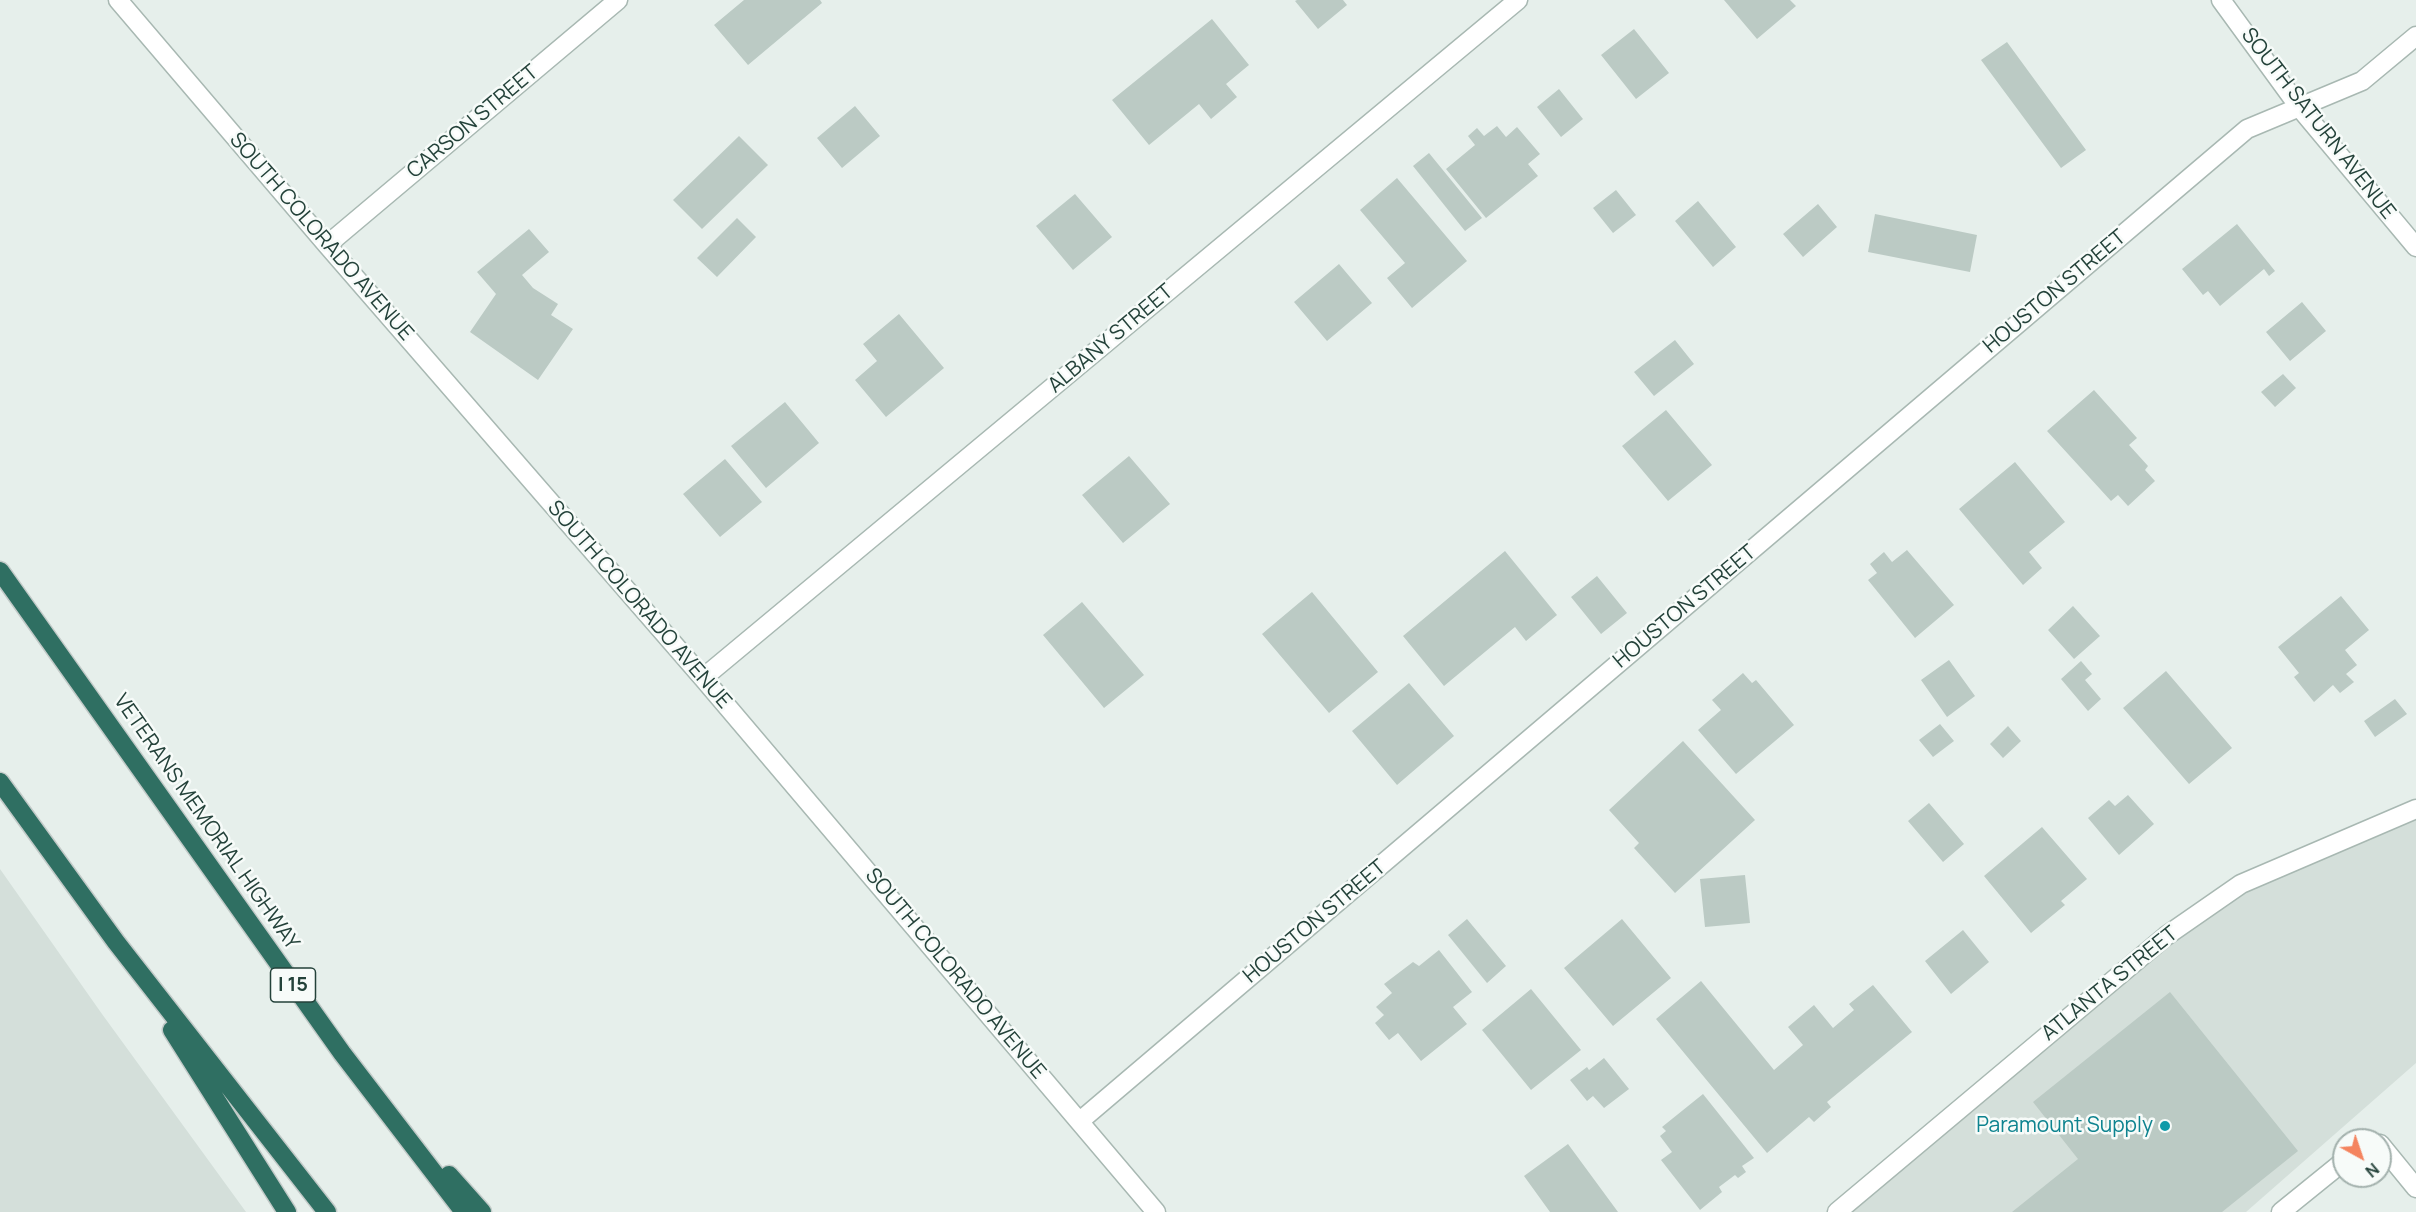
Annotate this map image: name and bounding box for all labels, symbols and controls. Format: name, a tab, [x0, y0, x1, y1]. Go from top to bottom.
street label: SOUTH SATURN AVENUE	[2236, 23, 2400, 225]
street label: CARSON STREET	[402, 60, 544, 184]
street label: SOUTH COLORADO AVENUE	[224, 128, 418, 346]
street label: HOUSTON STREET	[1979, 225, 2131, 359]
street label: ALBANY STREET	[1043, 279, 1179, 399]
street label: SOUTH COLORADO AVENUE	[542, 496, 736, 714]
street label: HOUSTON STREET	[1609, 540, 1761, 674]
street label: VETERANS MEMORIAL HIGHWAY	[108, 689, 304, 955]
street label: HOUSTON STREET	[1239, 855, 1391, 989]
street label: SOUTH COLORADO AVENUE	[859, 864, 1051, 1084]
street label: ATLANTA STREET	[2037, 921, 2183, 1047]
road number: I 15	[270, 968, 316, 1002]
place label: Paramount Supply	[1976, 1113, 2153, 1139]
marker: Paramount Supply	[2158, 1119, 2172, 1133]
north arrow	[2332, 1128, 2392, 1188]
text: N	[2361, 1158, 2384, 1182]

